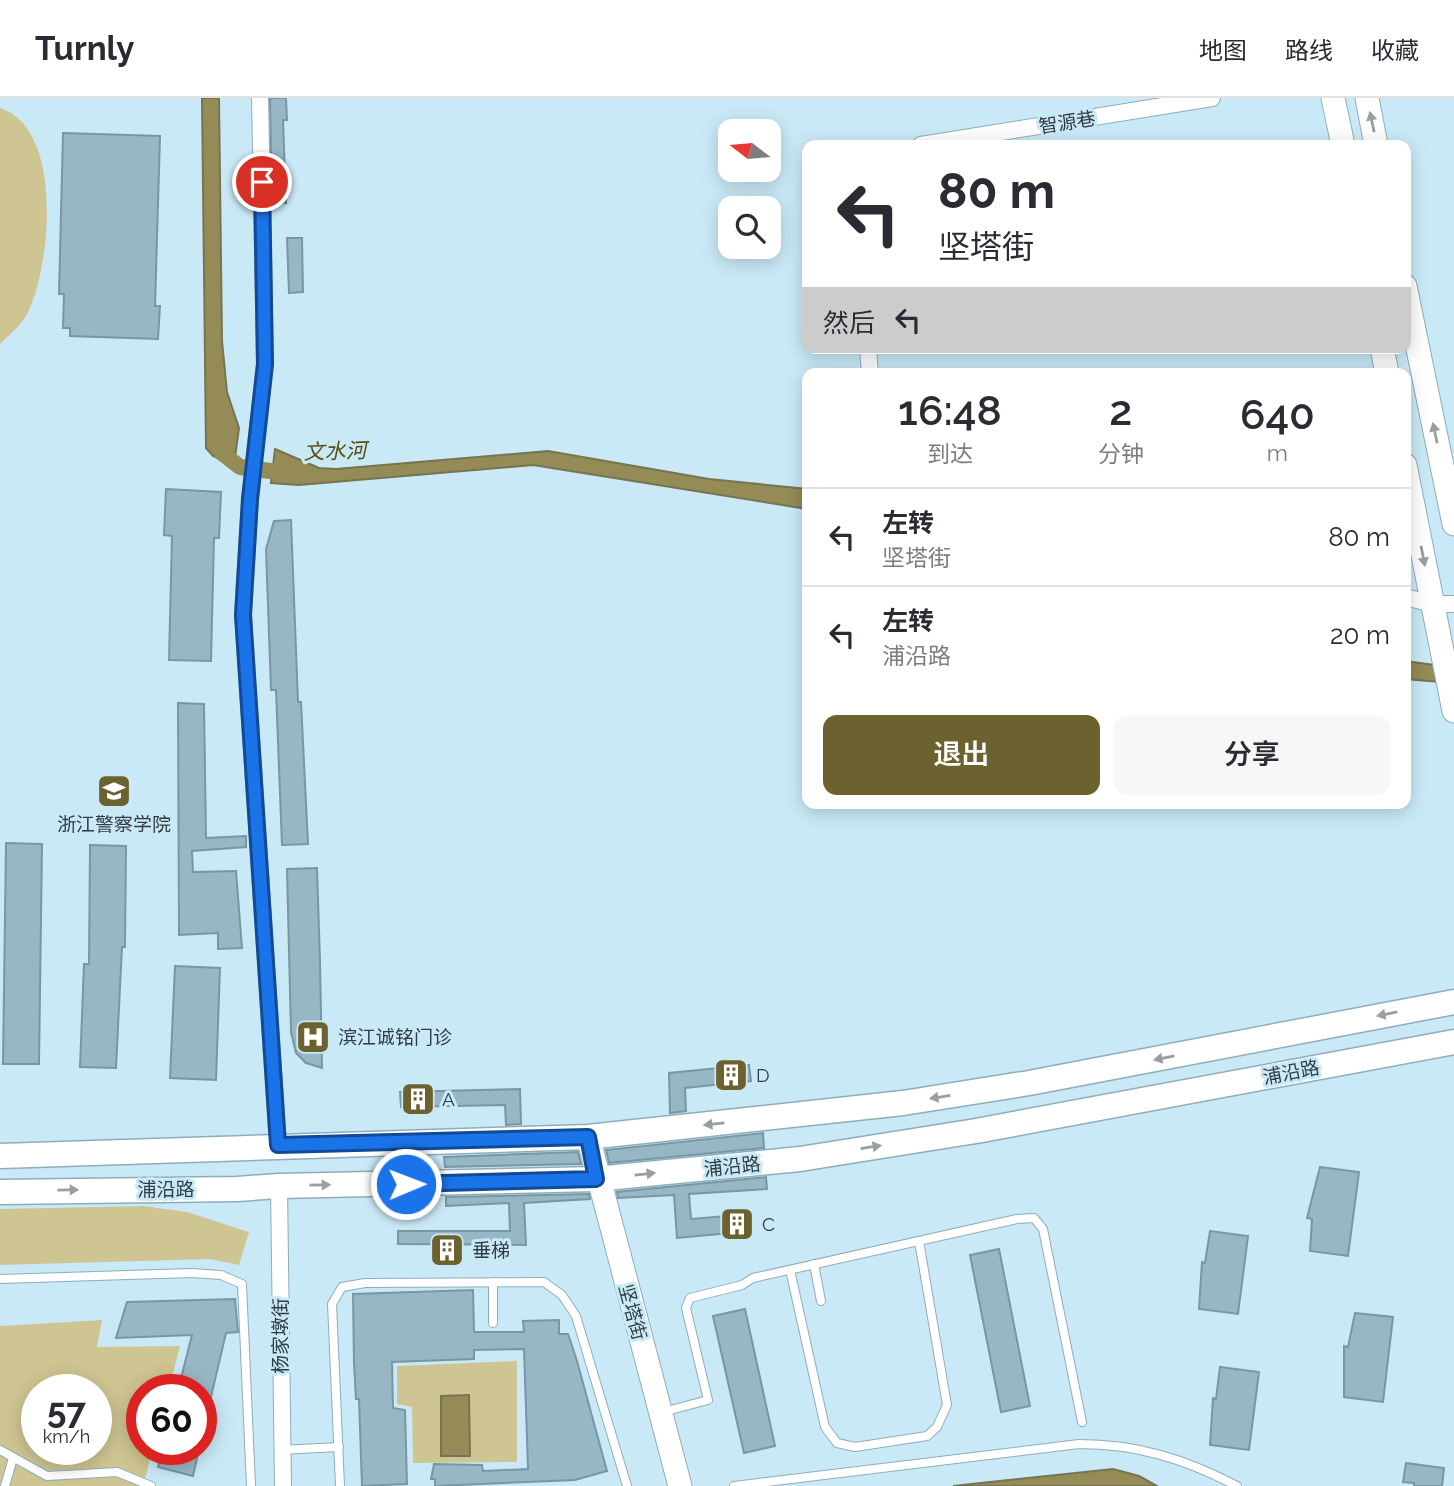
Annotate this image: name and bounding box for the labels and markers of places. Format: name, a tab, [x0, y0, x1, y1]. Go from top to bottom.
pin	[232, 152, 292, 212]
school or university icon: 浙江警察学院	[95, 772, 133, 810]
place label: 浙江警察学院	[57, 813, 171, 835]
hospital icon: 滨江诚铭门诊	[294, 1018, 332, 1056]
place label: 滨江诚铭门诊	[338, 1026, 452, 1048]
building icon: D	[712, 1056, 750, 1094]
place label: D	[756, 1064, 770, 1086]
building icon: A	[399, 1080, 437, 1118]
place label: A	[442, 1088, 455, 1110]
building icon: C	[718, 1205, 756, 1243]
place label: C	[762, 1213, 775, 1235]
building icon: 垂梯	[428, 1231, 466, 1269]
place label: 垂梯	[472, 1239, 510, 1261]

